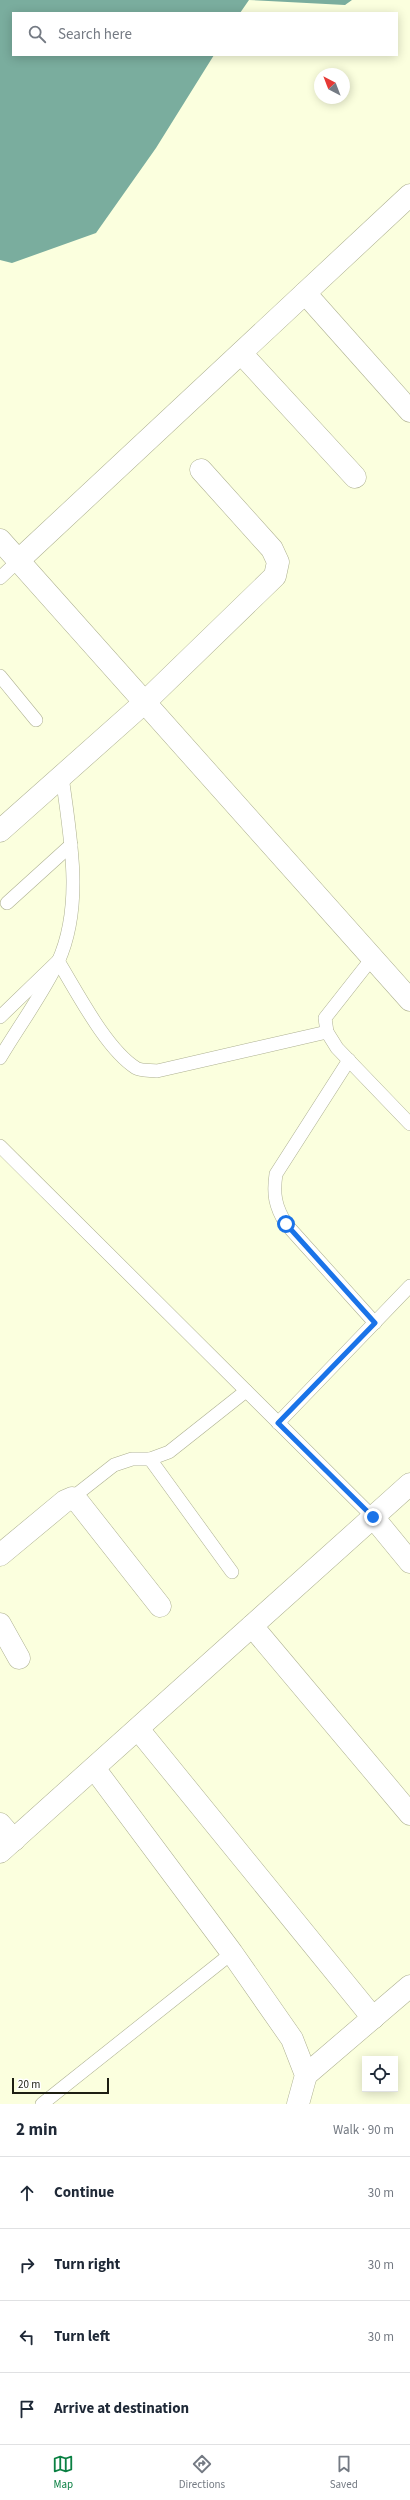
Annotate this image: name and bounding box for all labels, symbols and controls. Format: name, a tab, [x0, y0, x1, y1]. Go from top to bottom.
search box	[12, 12, 398, 56]
icon: search	[26, 23, 48, 45]
text: Search here	[58, 24, 132, 45]
north arrow	[314, 68, 350, 104]
route start	[277, 1215, 295, 1233]
route end	[364, 1508, 382, 1526]
map controls	[362, 2056, 398, 2092]
button: locate	[362, 2056, 398, 2092]
scale bar	[12, 2076, 109, 2095]
text: 20 m	[18, 2077, 40, 2092]
text: 2 min	[16, 2118, 57, 2142]
text: Walk · 90 m	[333, 2121, 394, 2139]
icon: ahead	[16, 2182, 38, 2204]
text: Continue	[54, 2182, 114, 2203]
text: 30 m	[368, 2184, 394, 2202]
icon: right	[16, 2254, 38, 2276]
text: Turn right	[54, 2254, 120, 2275]
text: 30 m	[368, 2256, 394, 2274]
icon: left	[16, 2326, 38, 2348]
text: Turn left	[54, 2326, 110, 2347]
text: 30 m	[368, 2328, 394, 2346]
icon: arrive	[16, 2398, 38, 2420]
text: Arrive at destination	[54, 2398, 189, 2419]
tab: Map	[52, 2453, 74, 2492]
tab: Directions	[179, 2453, 225, 2492]
tab: Saved	[330, 2453, 358, 2492]

